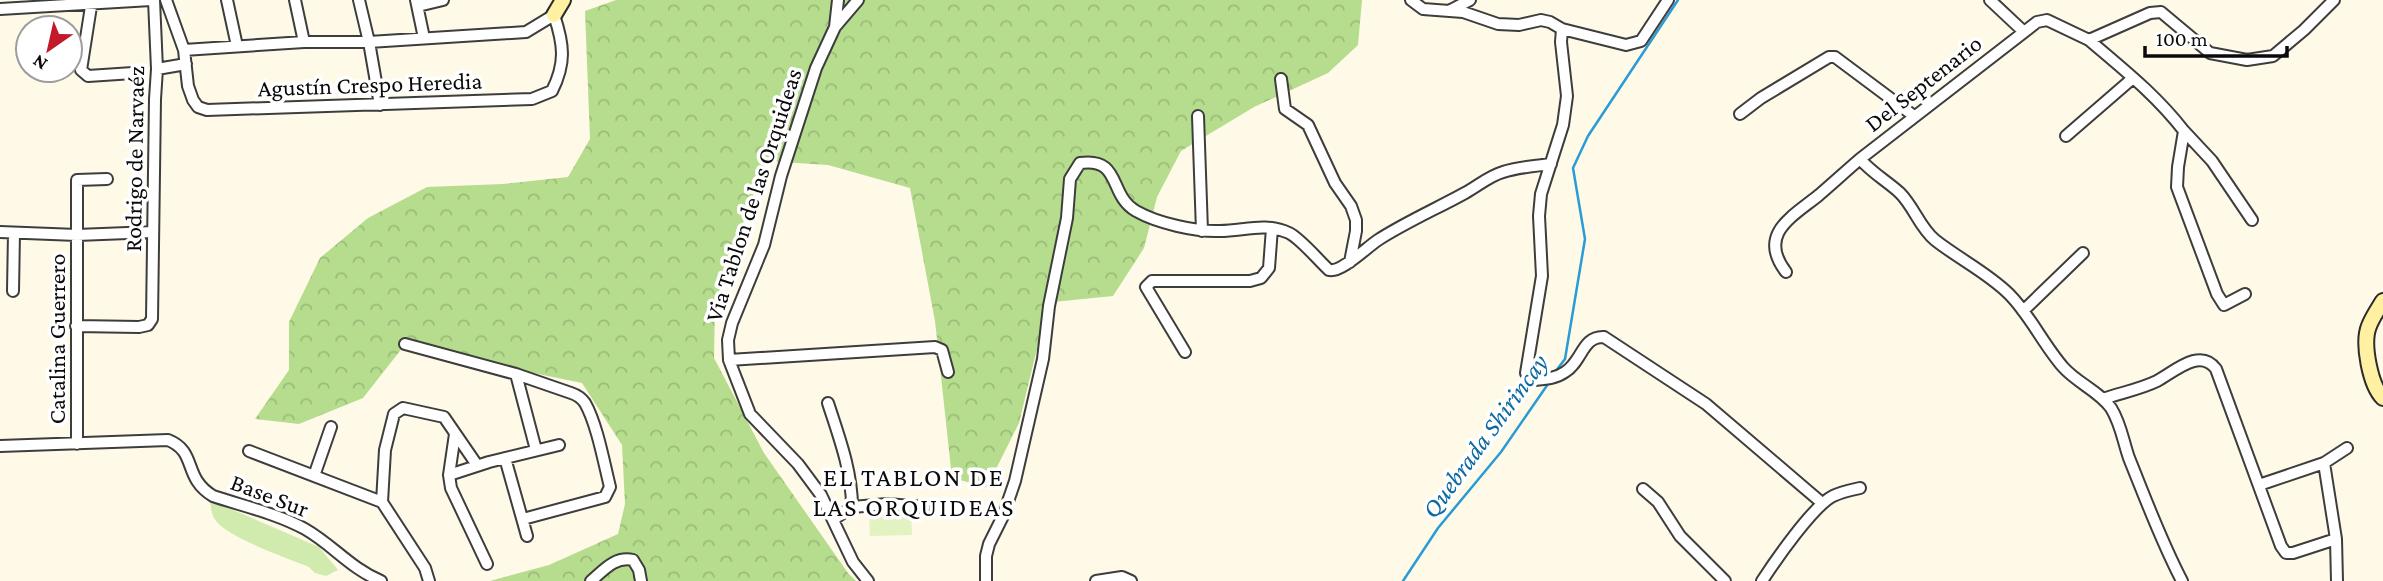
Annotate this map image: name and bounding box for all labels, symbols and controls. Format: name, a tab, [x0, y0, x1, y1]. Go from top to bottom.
north arrow	[14, 14, 84, 84]
scale bar	[2145, 14, 2287, 58]
text: 100 m	[2156, 27, 2208, 51]
street label: Del Septenario	[1859, 29, 1987, 137]
text: N	[28, 50, 51, 75]
street label: Via Tablon de las Orquideas	[699, 65, 807, 325]
street label: Rodrigo de Narvaéz	[119, 66, 149, 252]
street label: Agustín Crespo Heredia	[257, 67, 483, 101]
street label: Catalina Guerrero	[43, 254, 70, 424]
water label: Quebrada Shirincay	[1416, 348, 1554, 523]
district label: EL TABLON DE LAS ORQUIDEAS	[813, 463, 1015, 522]
street label: Base Sur	[227, 468, 313, 522]

